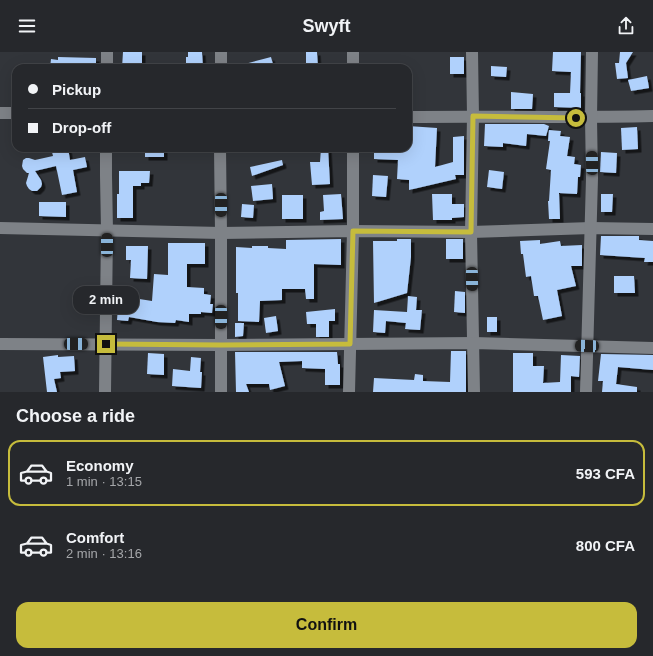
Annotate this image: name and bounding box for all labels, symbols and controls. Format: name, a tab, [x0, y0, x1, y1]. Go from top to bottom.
icon: menu	[16, 15, 38, 37]
icon: share	[615, 15, 637, 37]
text: Swyft	[302, 16, 351, 36]
text: Pickup	[52, 81, 101, 98]
route start	[567, 109, 585, 127]
text: Drop-off	[52, 119, 111, 136]
car	[586, 151, 598, 175]
car	[215, 193, 227, 217]
car	[101, 233, 113, 257]
car	[466, 267, 478, 291]
callout: 2 min	[73, 286, 139, 314]
text: 2 min	[89, 292, 123, 307]
car	[215, 305, 227, 329]
route end	[97, 335, 115, 353]
car	[64, 338, 88, 350]
car	[575, 340, 599, 352]
text: Choose a ride	[16, 406, 135, 426]
icon: car	[18, 455, 54, 491]
text: Economy	[66, 457, 134, 474]
text: 593 CFA	[576, 465, 635, 482]
text: 1 min · 13:15	[66, 474, 142, 489]
icon: car	[18, 527, 54, 563]
text: Comfort	[66, 529, 124, 546]
text: 800 CFA	[576, 537, 635, 554]
text: 2 min · 13:16	[66, 546, 142, 561]
button: Confirm	[16, 602, 637, 648]

